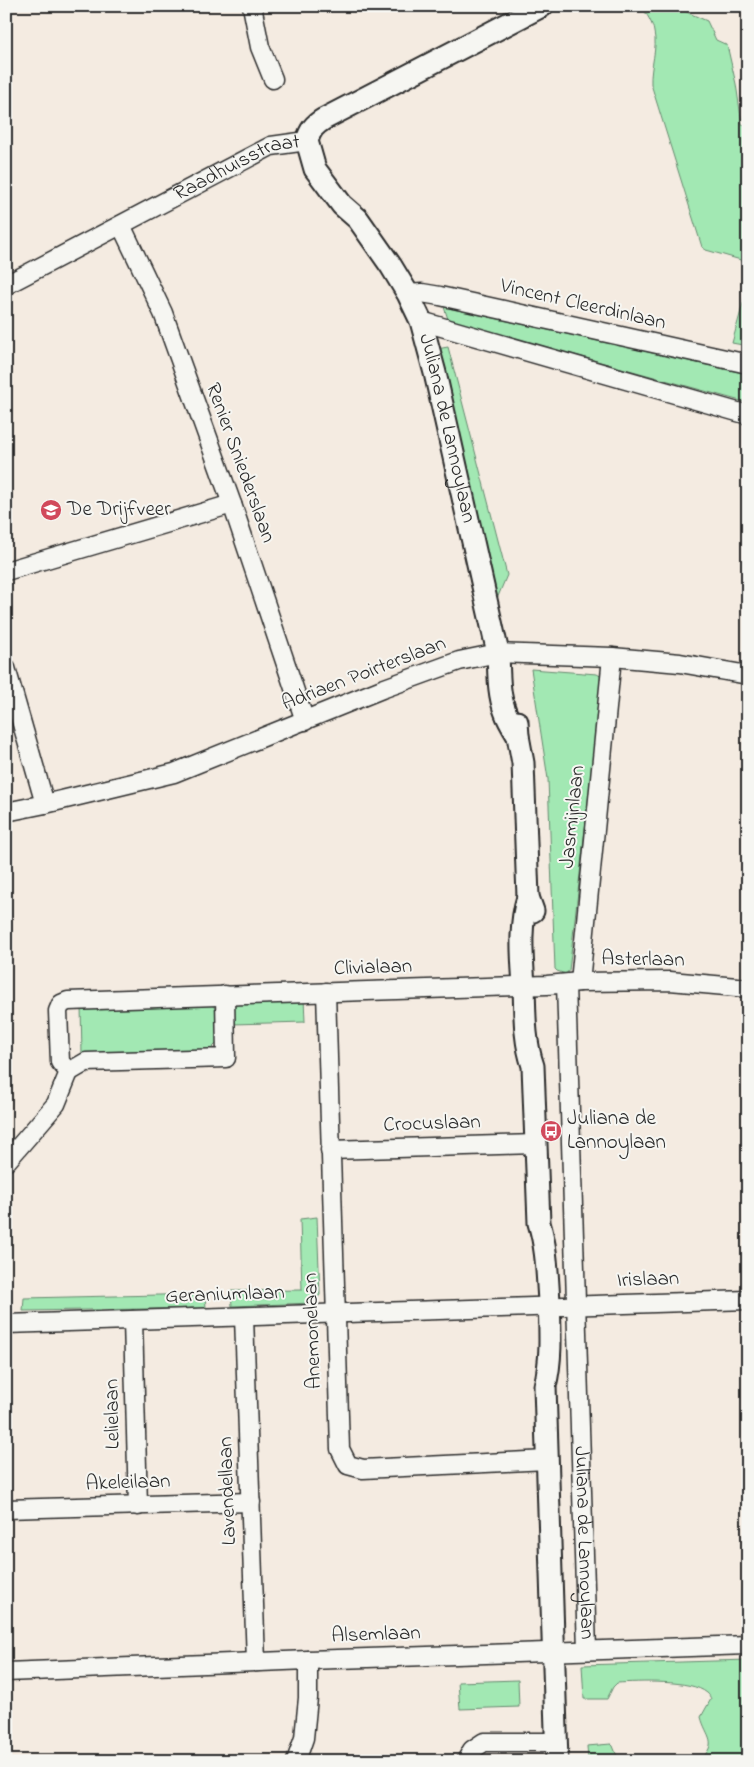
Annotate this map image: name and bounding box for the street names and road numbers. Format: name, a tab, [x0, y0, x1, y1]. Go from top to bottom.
street label: Raadhuisstraat	[169, 127, 302, 209]
street label: Vincent Cleerdinlaan	[496, 271, 669, 339]
street label: Juliana de Lannoylaan	[410, 330, 483, 526]
street label: Renier Sniederslaan	[197, 379, 283, 547]
street label: Adriaen Poirterslaan	[278, 629, 450, 719]
street label: Jasmijnlaan	[553, 764, 593, 870]
street label: Asterlaan	[601, 944, 685, 976]
street label: Clivialaan	[333, 952, 413, 984]
street label: Crocuslaan	[383, 1107, 481, 1141]
street label: Irislaan	[616, 1264, 680, 1296]
street label: Anemonelaan	[296, 1272, 330, 1390]
street label: Geraniumlaan	[165, 1278, 285, 1312]
street label: Lelielaan	[97, 1379, 129, 1449]
street label: Lavendellaan	[211, 1436, 245, 1546]
street label: Juliana de Lannoylaan	[566, 1446, 602, 1640]
street label: Akeleilaan	[85, 1467, 171, 1499]
street label: Alsemlaan	[331, 1618, 421, 1652]

